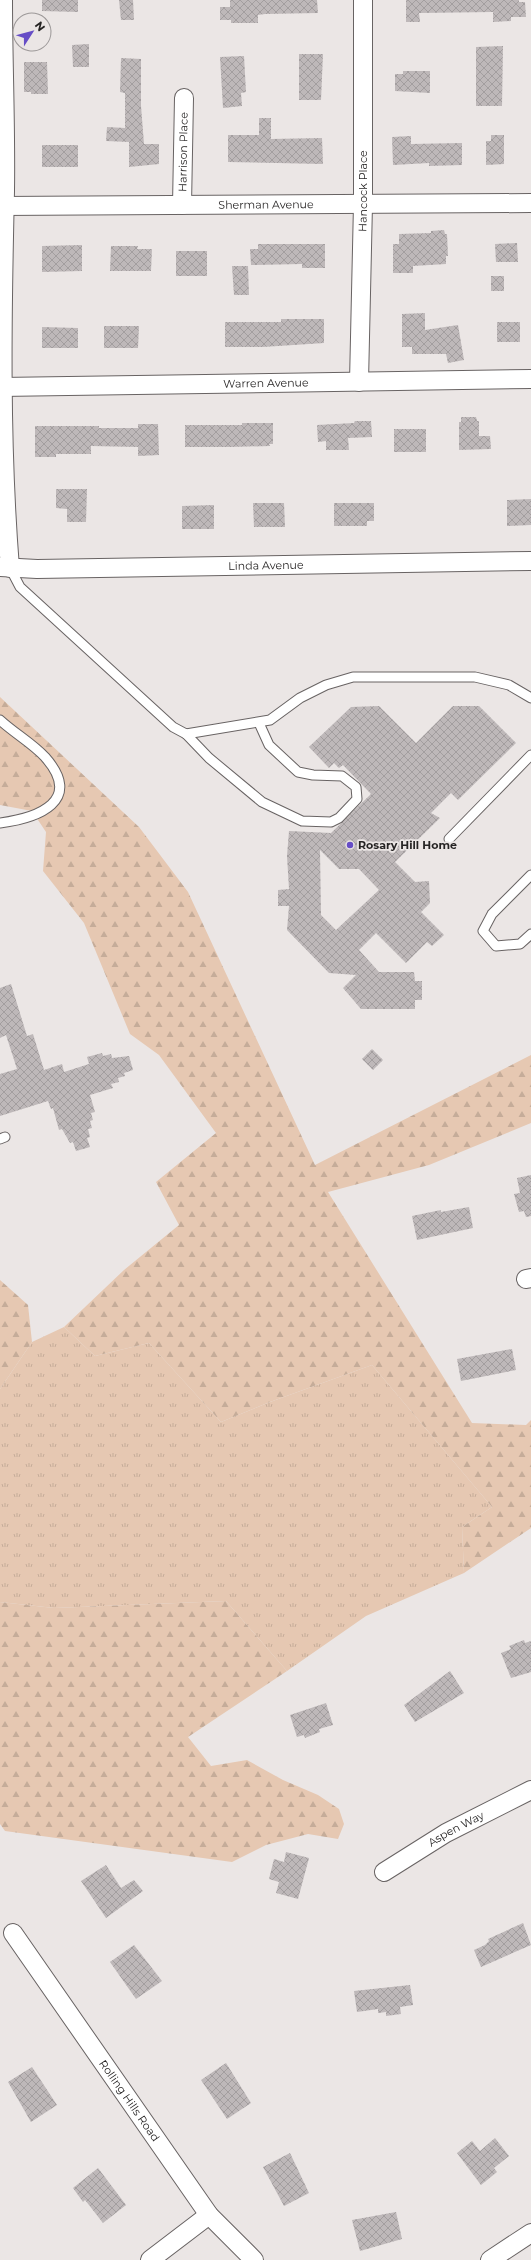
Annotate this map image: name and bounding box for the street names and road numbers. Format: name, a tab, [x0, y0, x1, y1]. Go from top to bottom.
street label: Harrison Place	[175, 112, 191, 192]
street label: Hancock Place	[355, 150, 370, 232]
street label: Sherman Avenue	[218, 197, 314, 212]
street label: Warren Avenue	[223, 375, 309, 391]
street label: Linda Avenue	[228, 558, 304, 573]
street label: Aspen Way	[425, 1808, 486, 1850]
street label: Rolling Hills Road	[96, 2057, 163, 2144]

